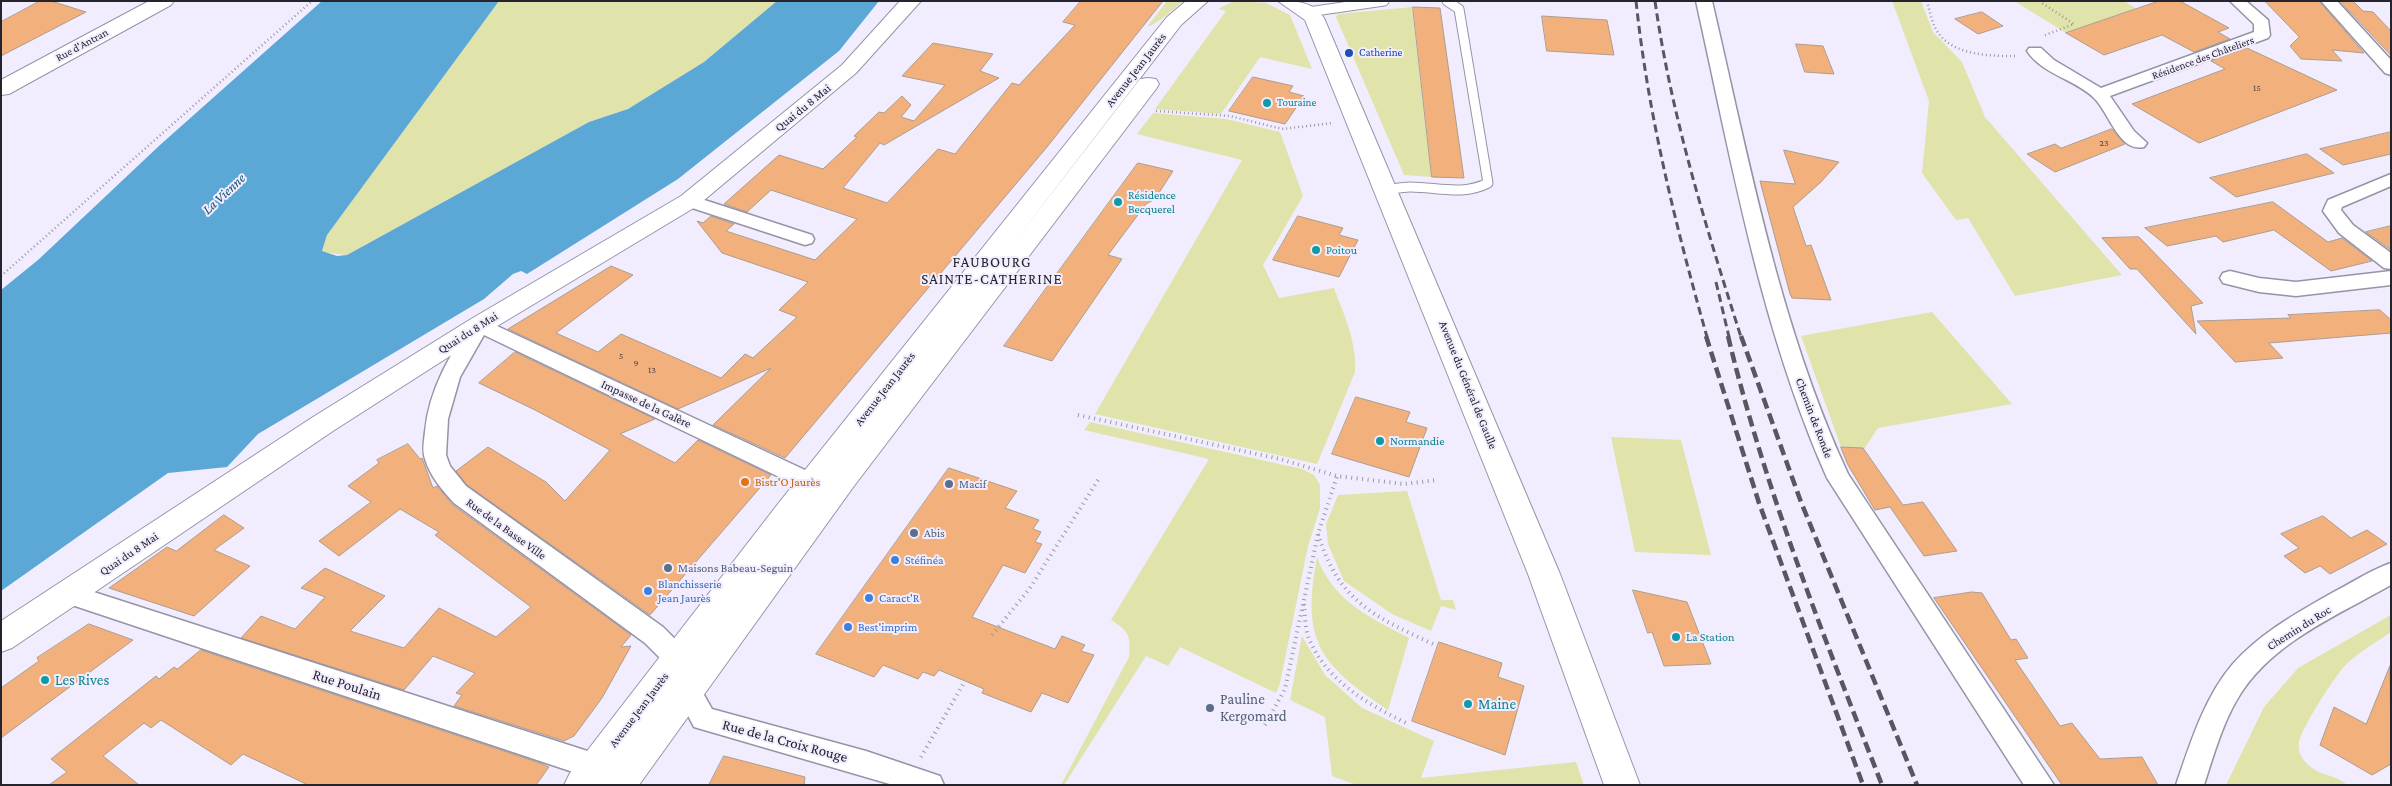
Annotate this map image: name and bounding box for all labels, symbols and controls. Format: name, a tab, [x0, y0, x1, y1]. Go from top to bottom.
street label: Rue d'Antran	[54, 26, 110, 64]
street label: Avenue Jean Jaurès	[1103, 30, 1169, 110]
street label: Résidence des Châteliers	[2150, 33, 2256, 83]
place label: Catherine	[1359, 46, 1402, 60]
marker: Catherine	[1343, 47, 1355, 59]
street label: Quai du 8 Mai	[772, 81, 834, 135]
house number: 15	[2253, 82, 2261, 94]
place label: Touraine	[1277, 96, 1316, 110]
marker: Touraine	[1261, 97, 1273, 109]
house number: 23	[2099, 137, 2109, 149]
water label: La Vienne	[199, 170, 249, 218]
place label: Résidence Becquerel	[1128, 188, 1176, 216]
marker: Résidence Becquerel	[1112, 196, 1124, 208]
place label: Poitou	[1326, 243, 1357, 257]
marker: Poitou	[1310, 244, 1322, 256]
district label: FAUBOURG SAINTE-CATHERINE	[919, 253, 1065, 288]
street label: Quai du 8 Mai	[436, 309, 500, 357]
street label: Avenue du Général de Gaulle	[1436, 319, 1500, 451]
street label: Avenue Jean Jaurès	[852, 349, 918, 429]
house number: 5	[619, 350, 623, 362]
house number: 9	[633, 357, 639, 369]
house number: 13	[648, 364, 656, 376]
street label: Chemin de Ronde	[1792, 376, 1836, 460]
street label: Impasse de la Galère	[599, 377, 693, 431]
place label: Normandie	[1390, 434, 1444, 448]
marker: Normandie	[1374, 435, 1386, 447]
place label: Bistr'O Jaurès	[755, 475, 820, 489]
marker: Bistr'O Jaurès	[739, 476, 751, 488]
place label: Macif	[959, 477, 986, 491]
marker: Macif	[943, 478, 955, 490]
street label: Rue de la Basse Ville	[463, 495, 549, 563]
place label: Abis	[924, 526, 945, 540]
marker: Abis	[908, 527, 920, 539]
street label: Quai du 8 Mai	[97, 529, 161, 579]
place label: Stéfinéa	[905, 553, 943, 567]
marker: Stéfinéa	[889, 554, 901, 566]
place label: Maisons Babeau-Seguin	[678, 561, 793, 575]
marker: Maisons Babeau-Seguin	[662, 562, 674, 574]
place label: Blanchisserie Jean Jaurès	[658, 577, 722, 605]
marker: Blanchisserie Jean Jaurès	[642, 585, 654, 597]
place label: Caract'R	[879, 591, 920, 605]
marker: Caract'R	[863, 592, 875, 604]
street label: Chemin du Roc	[2264, 603, 2334, 653]
place label: Best'imprim	[858, 620, 917, 634]
marker: Best'imprim	[842, 621, 854, 633]
place label: La Station	[1686, 630, 1734, 644]
marker: La Station	[1670, 631, 1682, 643]
street label: Rue Poulain	[310, 665, 384, 705]
street label: Avenue Jean Jaurès	[606, 670, 672, 750]
place label: Les Rives	[55, 671, 109, 689]
marker: Les Rives	[39, 674, 51, 686]
place label: Pauline Kergomard	[1220, 690, 1287, 725]
place label: Maine	[1478, 695, 1516, 713]
marker: Maine	[1462, 698, 1474, 710]
marker: Pauline Kergomard	[1204, 702, 1216, 714]
street label: Rue de la Croix Rouge	[720, 716, 850, 766]

